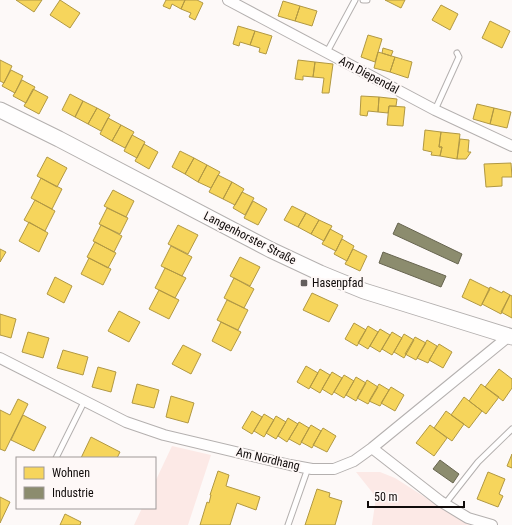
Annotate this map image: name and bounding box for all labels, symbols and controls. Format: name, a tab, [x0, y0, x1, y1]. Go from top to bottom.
street label: Am Diependal	[337, 53, 401, 97]
street label: Langenhorster Straße	[201, 209, 299, 268]
place label: Hasenpfad	[312, 276, 364, 290]
marker: Hasenpfad	[299, 278, 309, 288]
street label: Am Nordhang	[235, 445, 301, 473]
legend	[16, 457, 156, 509]
text: Wohnen	[52, 466, 90, 480]
scale bar	[368, 483, 464, 509]
text: Industrie	[52, 486, 94, 500]
text: 50 m	[374, 490, 398, 504]

